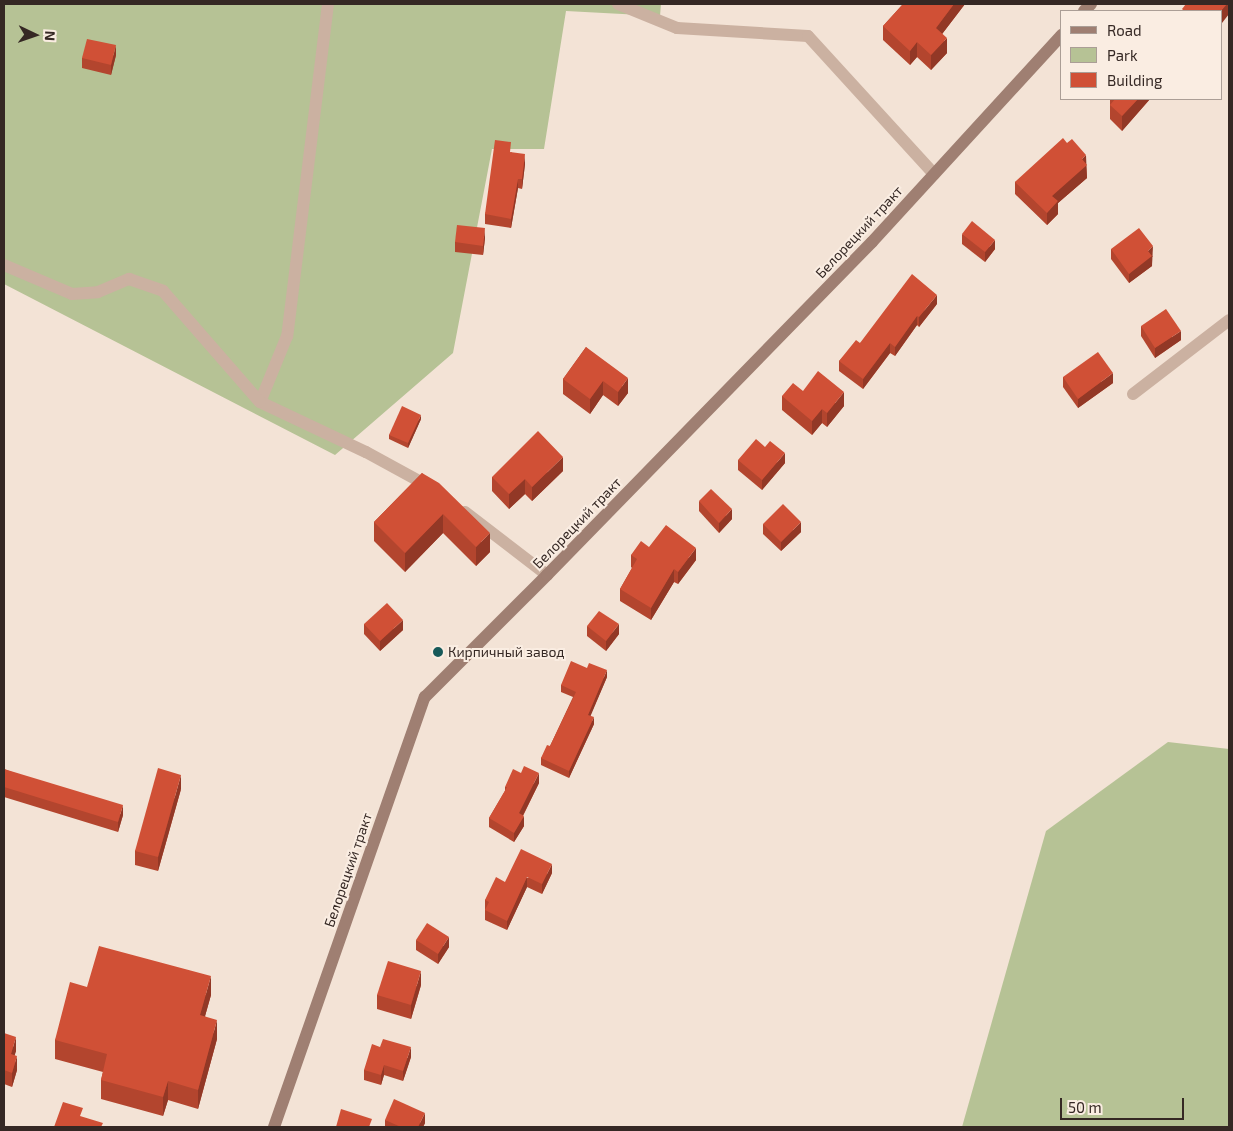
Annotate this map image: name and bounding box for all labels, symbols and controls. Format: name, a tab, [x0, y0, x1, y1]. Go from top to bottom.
north arrow	[10, 10, 60, 60]
legend	[1060, 10, 1223, 100]
text: Road	[1107, 21, 1142, 39]
text: N	[42, 30, 59, 41]
text: Park	[1107, 46, 1138, 64]
text: Building	[1107, 71, 1162, 89]
street label: Белорецкий тракт	[812, 182, 906, 282]
street label: Белорецкий тракт	[529, 474, 625, 572]
place label: Кирпичный завод	[448, 644, 565, 660]
marker: Кирпичный завод	[432, 646, 444, 658]
street label: Белорецкий тракт	[321, 811, 375, 929]
scale bar	[1063, 1088, 1187, 1120]
text: 50 m	[1068, 1098, 1102, 1116]

